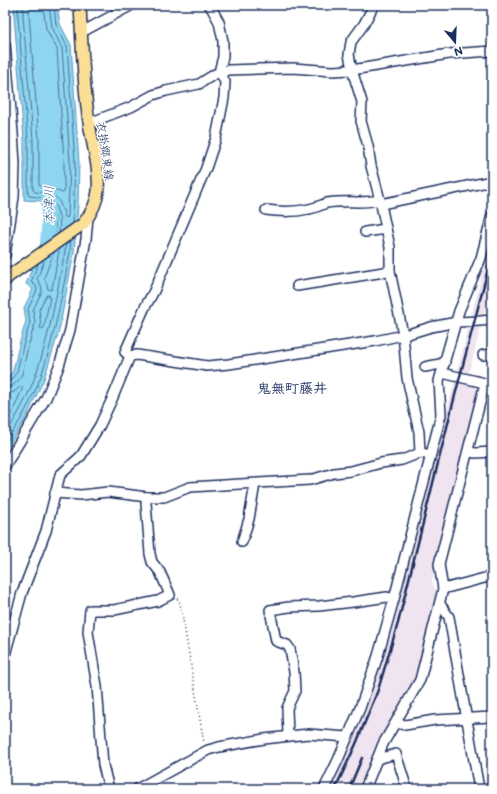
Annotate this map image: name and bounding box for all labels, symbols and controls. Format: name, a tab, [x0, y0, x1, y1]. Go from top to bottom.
north arrow	[435, 22, 475, 62]
text: N	[452, 43, 465, 60]
street label: 衣掛郷東線	[94, 120, 118, 182]
water label: 本津川	[39, 185, 57, 225]
district label: 鬼無町藤井	[257, 378, 327, 397]

